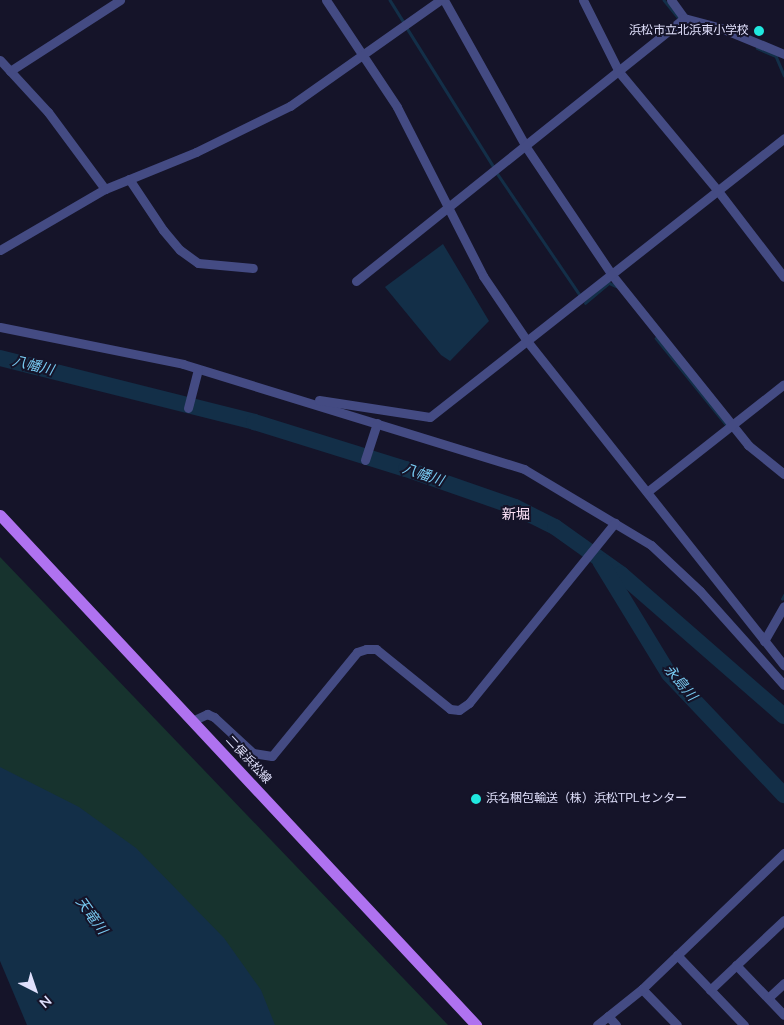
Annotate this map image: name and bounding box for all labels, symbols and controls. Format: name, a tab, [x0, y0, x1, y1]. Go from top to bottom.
place label: 浜松市立北浜東小学校	[629, 24, 749, 38]
marker: 浜松市立北浜東小学校	[753, 25, 765, 37]
water label: 八幡川	[11, 353, 55, 379]
water label: 八幡川	[400, 460, 446, 490]
district label: 新堀	[502, 507, 530, 523]
water label: 永島川	[660, 662, 700, 704]
street label: 二俣浜松線	[222, 733, 274, 787]
place label: 浜名梱包輸送（株）浜松TPLセンター	[486, 792, 687, 806]
marker: 浜名梱包輸送（株）浜松TPLセンター	[470, 793, 482, 805]
water label: 天竜川	[72, 894, 110, 938]
north arrow	[10, 965, 60, 1015]
text: N	[35, 991, 55, 1012]

